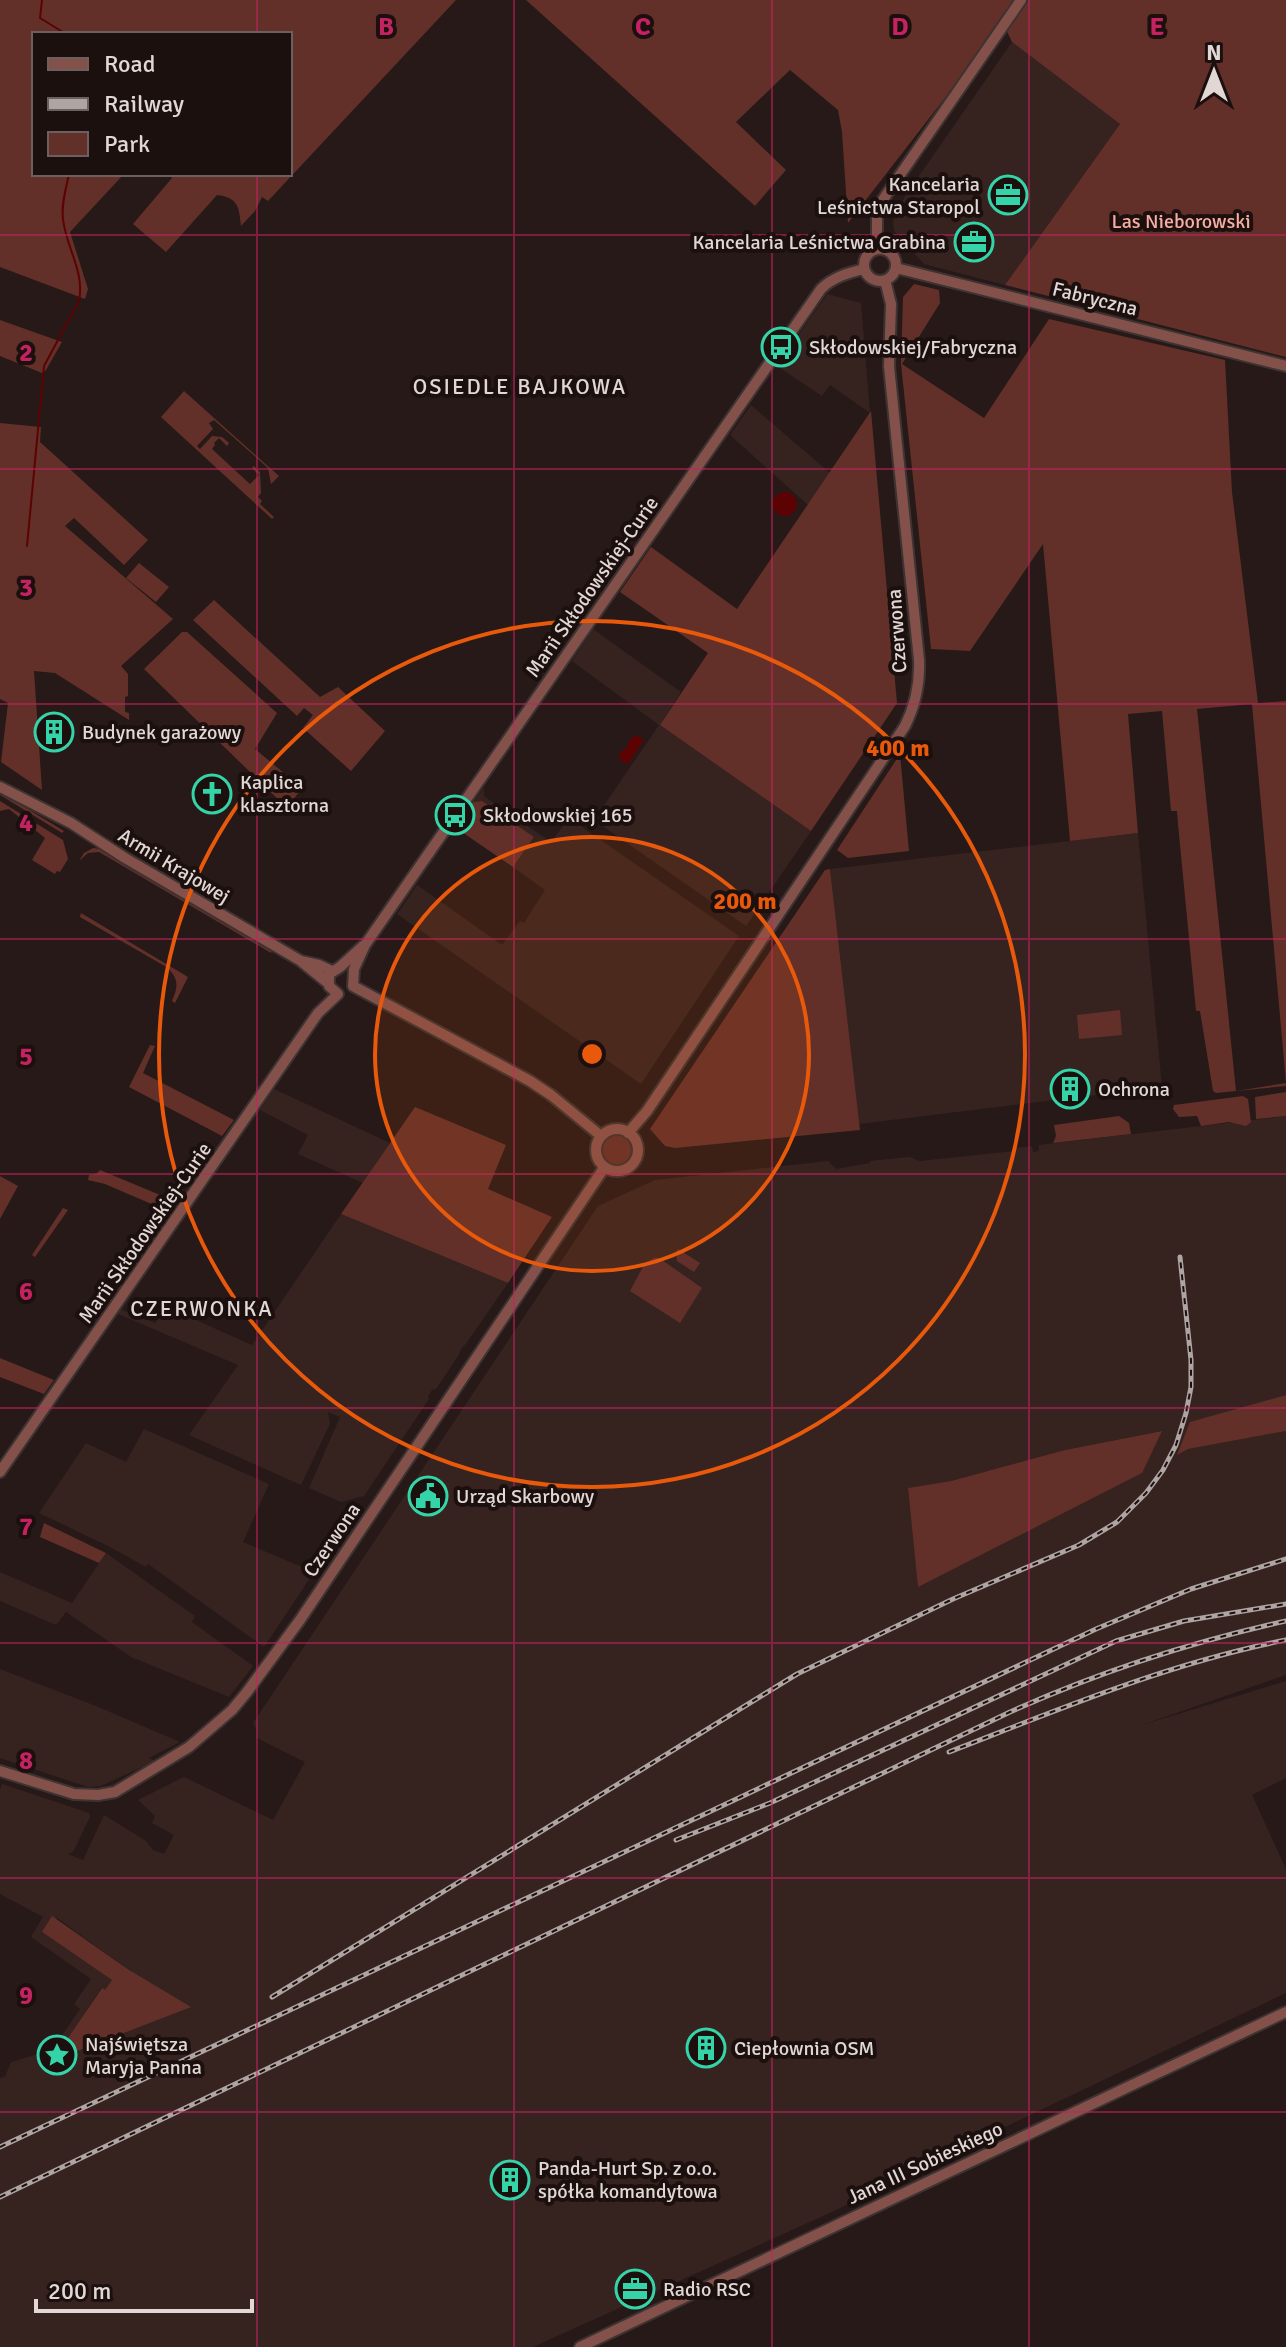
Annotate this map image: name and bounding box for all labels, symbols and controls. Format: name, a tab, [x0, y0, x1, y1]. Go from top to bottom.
text: B	[378, 11, 394, 43]
text: C	[635, 11, 651, 43]
text: D	[891, 11, 909, 43]
text: E	[1150, 11, 1164, 43]
legend	[32, 32, 292, 176]
north arrow	[1174, 32, 1254, 112]
text: N	[1206, 39, 1222, 66]
text: Road	[104, 49, 155, 79]
text: Railway	[104, 89, 184, 119]
text: Park	[104, 129, 150, 159]
place label: Kancelaria Leśnictwa Staropol	[817, 172, 980, 220]
office icon: Kancelaria Leśnictwa Staropol	[987, 174, 1029, 216]
park label: Las Nieborowski	[1111, 209, 1251, 234]
office icon: Kancelaria Leśnictwa Grabina	[953, 221, 995, 263]
place label: Kancelaria Leśnictwa Grabina	[692, 230, 946, 255]
street label: Fabryczna	[1050, 276, 1140, 322]
bus stop icon: Skłodowskiej/Fabryczna	[760, 326, 802, 368]
place label: Skłodowskiej/Fabryczna	[809, 335, 1017, 360]
text: 2	[19, 337, 33, 369]
district label: OSIEDLE BAJKOWA	[413, 373, 627, 400]
street label: Marii Skłodowskiej-Curie	[520, 492, 664, 682]
text: 3	[19, 572, 33, 604]
street label: Czerwona	[882, 588, 912, 674]
building icon: Budynek garażowy	[33, 711, 75, 753]
place label: Budynek garażowy	[82, 720, 242, 745]
text: 400 m	[866, 733, 930, 763]
place label: Kaplica klasztorna	[240, 770, 329, 818]
church icon: Kaplica klasztorna	[191, 773, 233, 815]
bus stop icon: Skłodowskiej 165	[434, 794, 476, 836]
place label: Skłodowskiej 165	[483, 803, 633, 828]
text: 4	[19, 807, 33, 839]
street label: Armii Krajowej	[114, 823, 234, 909]
text: 200 m	[713, 886, 777, 916]
centre of rings	[578, 1040, 606, 1068]
text: 5	[19, 1041, 33, 1073]
building icon: Ochrona	[1049, 1068, 1091, 1110]
place label: Ochrona	[1098, 1077, 1170, 1102]
street label: Marii Skłodowskiej-Curie	[73, 1138, 217, 1328]
text: 6	[19, 1276, 33, 1308]
district label: CZERWONKA	[130, 1295, 274, 1322]
public building icon: Urząd Skarbowy	[407, 1475, 449, 1517]
place label: Urząd Skarbowy	[456, 1484, 595, 1509]
street label: Czerwona	[298, 1498, 366, 1582]
text: 7	[19, 1511, 33, 1543]
text: 8	[19, 1745, 33, 1777]
text: 9	[19, 1980, 33, 2012]
building icon: Ciepłownia OSM	[685, 2027, 727, 2069]
place label: Najświętsza Maryja Panna	[85, 2032, 202, 2080]
place icon: Najświętsza Maryja Panna	[36, 2034, 78, 2076]
place label: Ciepłownia OSM	[734, 2036, 875, 2061]
street label: Jana III Sobieskiego	[843, 2116, 1007, 2210]
place label: Panda-Hurt Sp. z o.o. spółka komandytowa	[538, 2156, 718, 2204]
building icon: Panda-Hurt Sp. z o.o. spółka komandytowa	[489, 2159, 531, 2201]
scale bar	[36, 2263, 252, 2313]
office icon: Radio RSC	[614, 2268, 656, 2310]
text: 200 m	[48, 2276, 111, 2306]
place label: Radio RSC	[663, 2277, 751, 2302]

